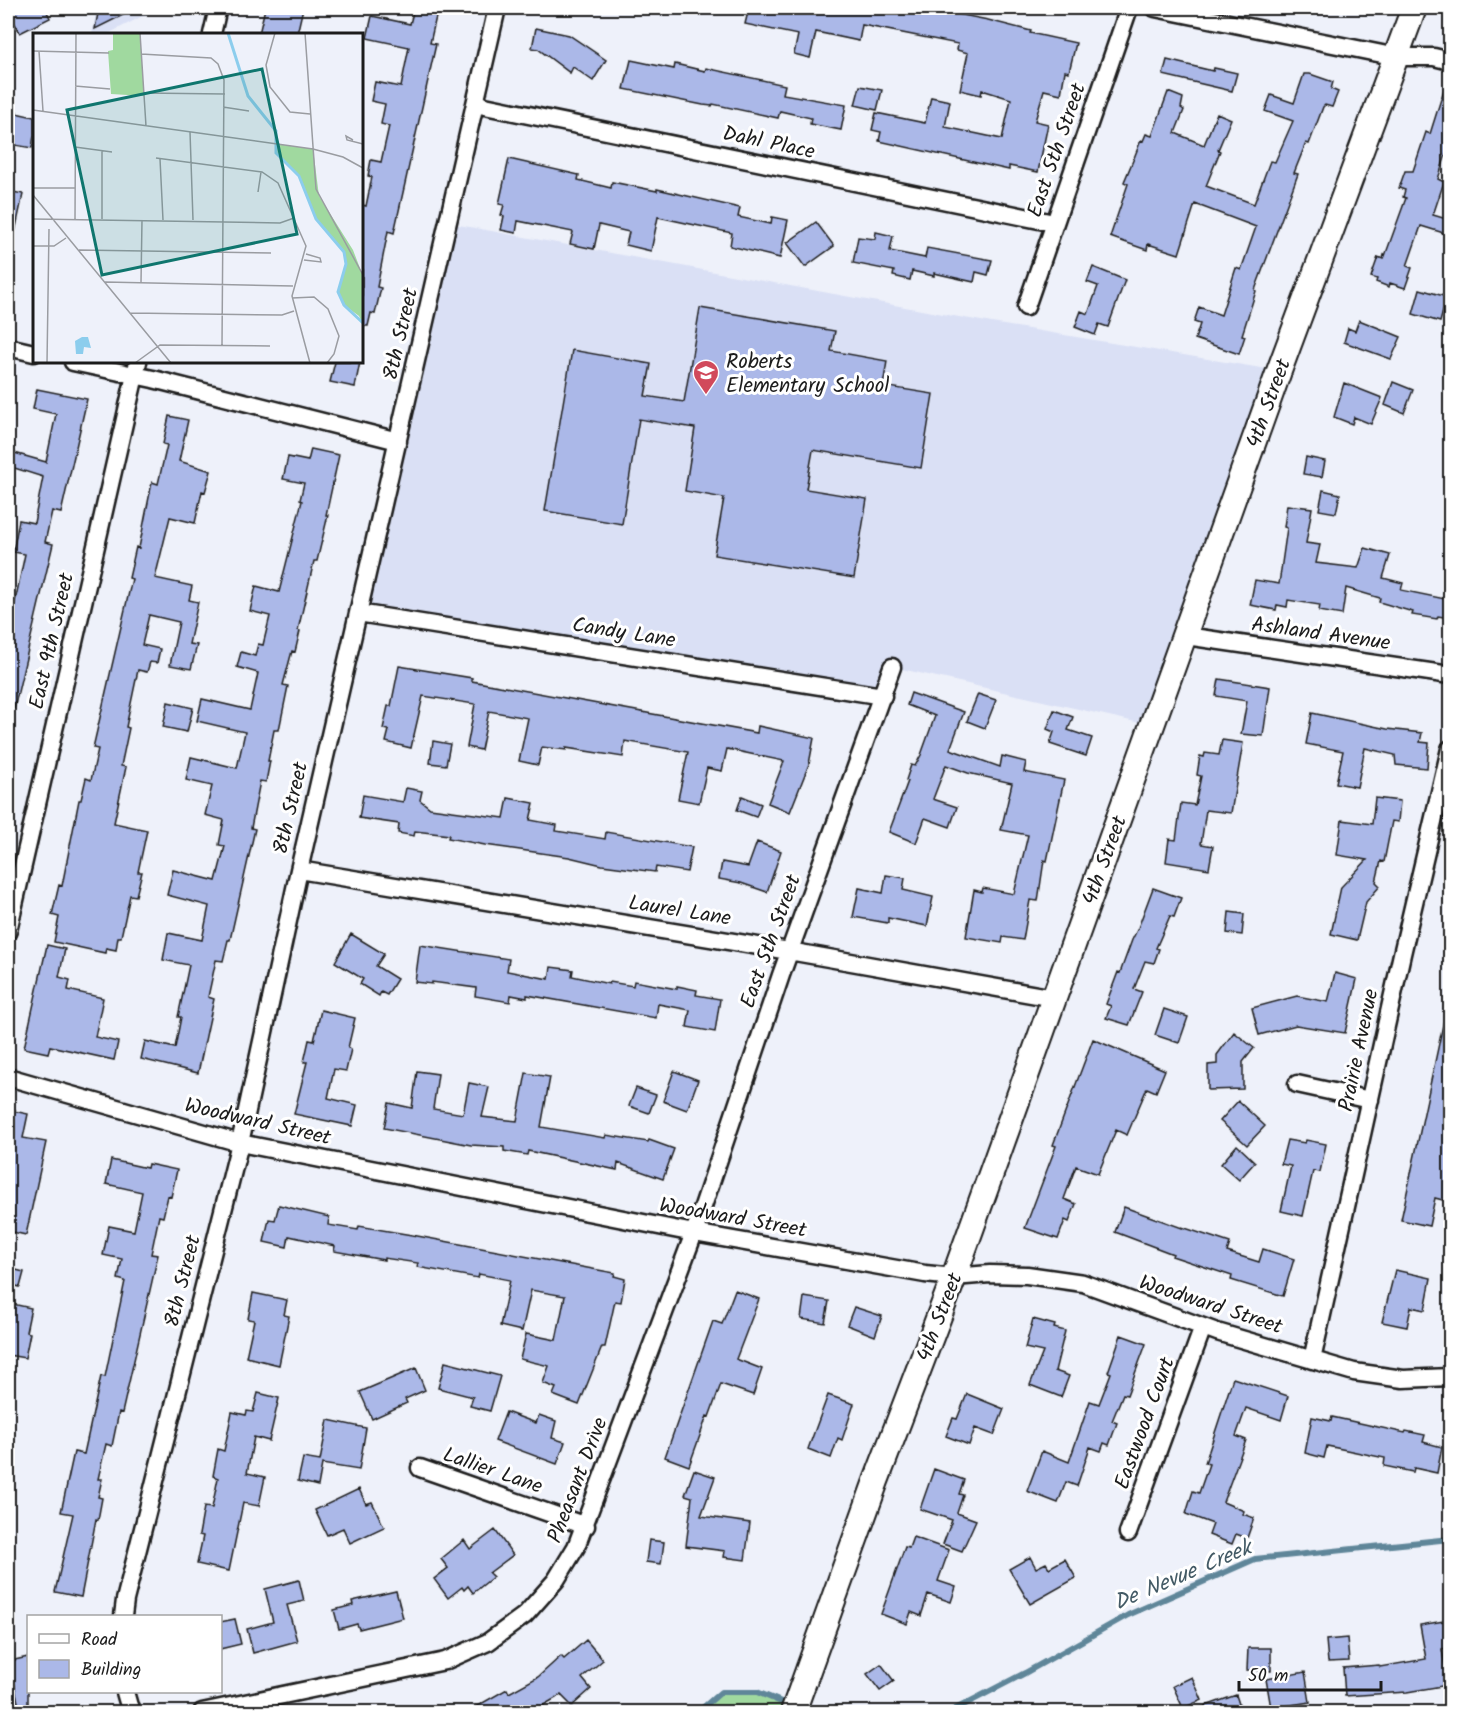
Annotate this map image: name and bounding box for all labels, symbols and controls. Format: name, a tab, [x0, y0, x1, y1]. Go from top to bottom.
inset map	[33, 33, 363, 363]
street label: East 5th Street	[1019, 78, 1096, 222]
street label: Dahl Place	[720, 118, 818, 169]
street label: 8th Street	[375, 284, 428, 384]
place label: Roberts Elementary School	[726, 346, 889, 403]
street label: 4th Street	[1238, 354, 1301, 453]
school or university icon: Roberts Elementary School	[691, 358, 721, 396]
street label: East 9th Street	[21, 569, 84, 713]
street label: Ashland Avenue	[1249, 608, 1393, 661]
street label: Candy Lane	[570, 609, 678, 658]
street label: 8th Street	[265, 758, 318, 858]
street label: 4th Street	[1074, 811, 1137, 910]
street label: East 5th Street	[732, 869, 811, 1013]
street label: Laurel Lane	[626, 887, 734, 936]
street label: Prairie Avenue	[1330, 985, 1389, 1115]
street label: Woodward Street	[181, 1090, 335, 1155]
street label: Woodward Street	[656, 1189, 810, 1248]
street label: 8th Street	[156, 1231, 211, 1331]
street label: Woodward Street	[1135, 1267, 1287, 1344]
street label: 4th Street	[908, 1268, 973, 1367]
street label: Eastwood Court	[1106, 1352, 1185, 1494]
street label: Pheasant Drive	[539, 1412, 618, 1548]
street label: Lallier Lane	[438, 1439, 547, 1504]
water label: De Nevue Creek	[1109, 1530, 1261, 1621]
legend	[27, 1615, 222, 1693]
text: Road	[81, 1626, 118, 1655]
scale bar	[1239, 1654, 1382, 1692]
text: Building	[81, 1656, 141, 1685]
text: 50 m	[1248, 1662, 1288, 1691]

